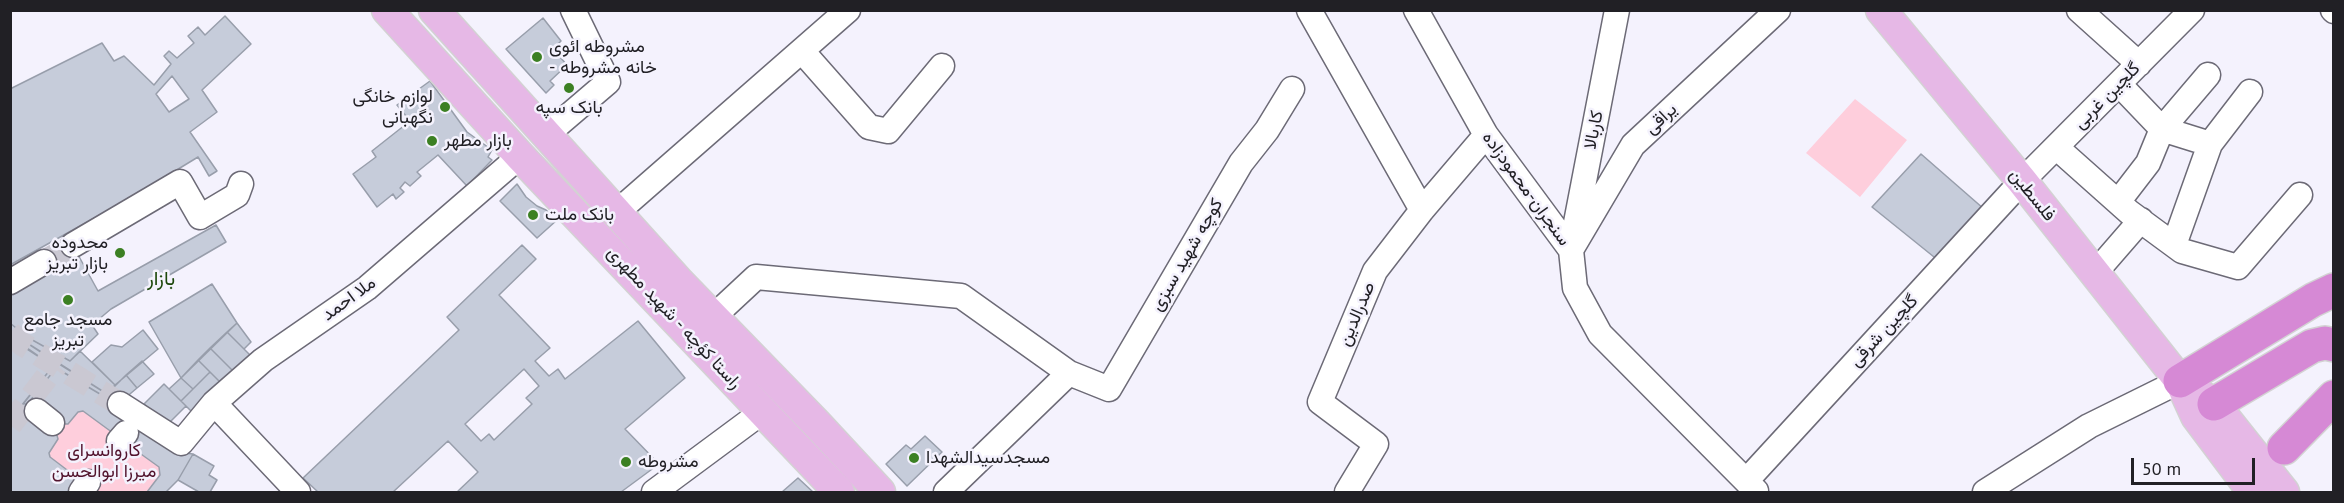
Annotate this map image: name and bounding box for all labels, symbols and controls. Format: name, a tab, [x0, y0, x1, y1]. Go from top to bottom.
place label: مشروطه ائوی - خانه مشروطه	[549, 36, 657, 78]
marker: مشروطه ائوی - خانه مشروطه	[530, 50, 544, 64]
street label: گلچین غربی	[2069, 58, 2145, 134]
marker: بانک سپه	[562, 81, 576, 95]
place label: لوازم خانگی نگهبانی	[353, 86, 433, 128]
place label: بانک سپه	[536, 97, 602, 119]
street label: یراقی	[1640, 99, 1682, 139]
marker: لوازم خانگی نگهبانی	[438, 100, 452, 114]
street label: کاربالا	[1580, 109, 1608, 151]
street label: سنجران-محمودزاده	[1477, 128, 1575, 250]
place label: بازار مطهر	[444, 130, 512, 152]
marker: بازار مطهر	[425, 134, 439, 148]
street label: فلسطین	[2004, 164, 2060, 226]
street label: کوچه شهید سبزی	[1146, 195, 1228, 315]
place label: بانک ملت	[545, 204, 614, 226]
marker: بانک ملت	[526, 208, 540, 222]
place label: محدوده بازار تبریز	[46, 232, 108, 274]
street label: راستا کؤچه - شهید مطهری	[602, 242, 746, 394]
marker: محدوده بازار تبریز	[113, 246, 127, 260]
district label: بازار	[147, 267, 175, 291]
street label: ملا احمد	[318, 272, 380, 326]
street label: صدرالدین	[1334, 279, 1380, 349]
street label: گلچین شرقی	[1845, 290, 1923, 372]
marker: مسجد جامع تبریز	[61, 293, 75, 307]
place label: مسجد جامع تبریز	[24, 309, 112, 352]
park label: کاروانسرای میرزا ابوالحسن	[52, 440, 156, 482]
scale bar	[2134, 446, 2258, 484]
place label: مسجدسیدالشهدا	[926, 447, 1050, 469]
place label: مشروطه	[638, 451, 699, 473]
marker: مسجدسیدالشهدا	[907, 451, 921, 465]
marker: مشروطه	[619, 455, 633, 469]
text: 50 m	[2142, 457, 2181, 480]

